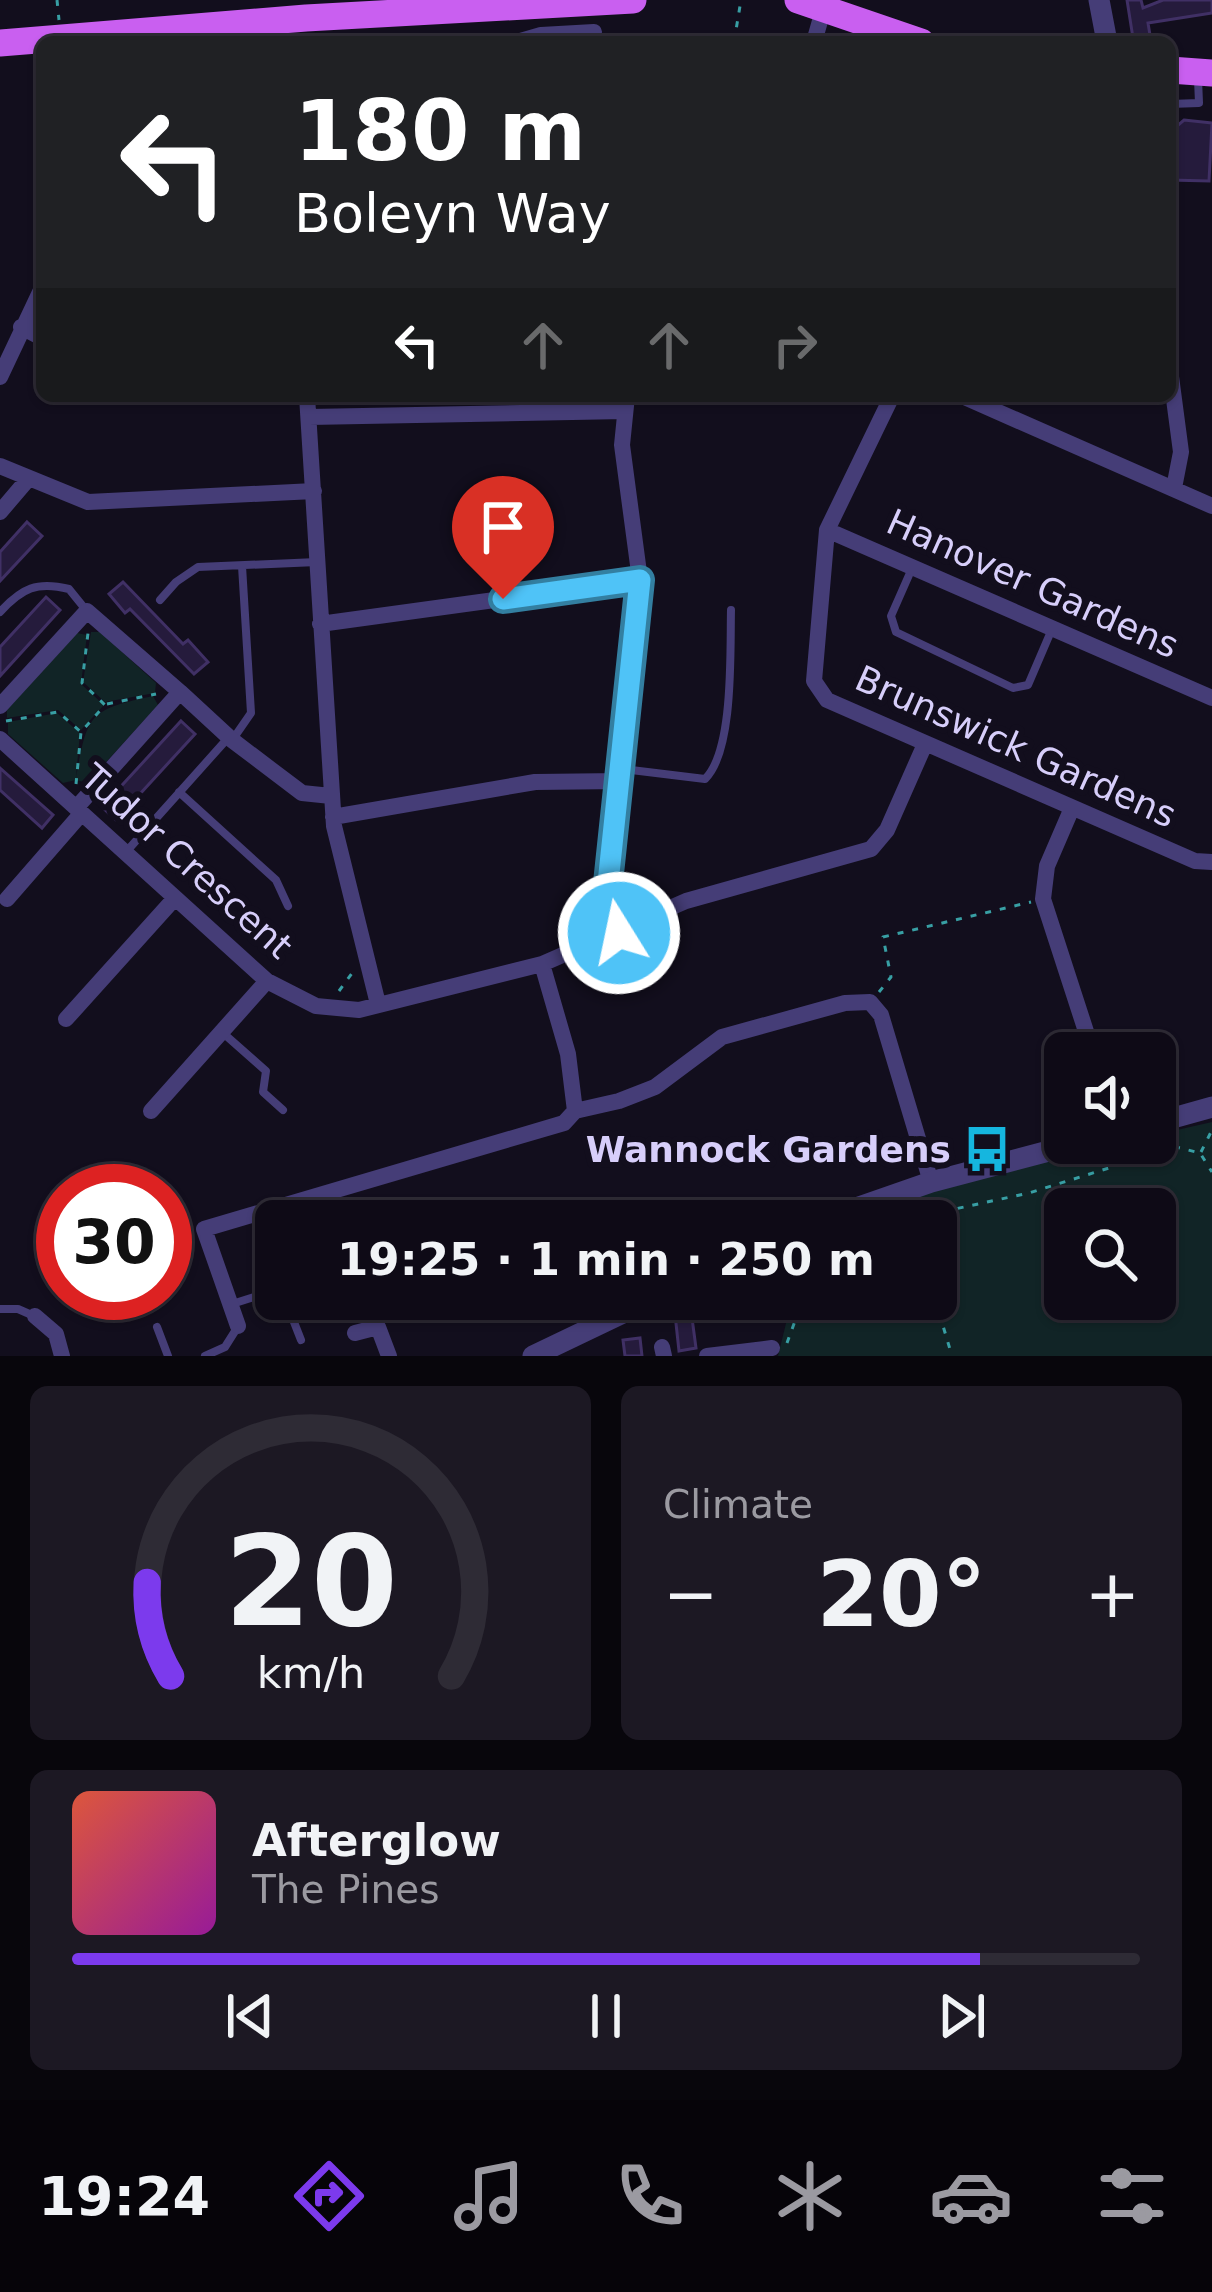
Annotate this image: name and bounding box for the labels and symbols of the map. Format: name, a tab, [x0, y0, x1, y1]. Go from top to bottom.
pin	[452, 476, 554, 599]
street label: Hanover Gardens	[881, 501, 1185, 666]
street label: Brunswick Gardens	[849, 657, 1182, 836]
street label: Tudor Crescent	[72, 755, 300, 967]
position arrow	[556, 870, 682, 996]
bus stop icon: Wannock Gardens	[962, 1124, 1012, 1174]
place label: Wannock Gardens	[586, 1129, 951, 1170]
speed limit sign: 30	[36, 1164, 192, 1320]

